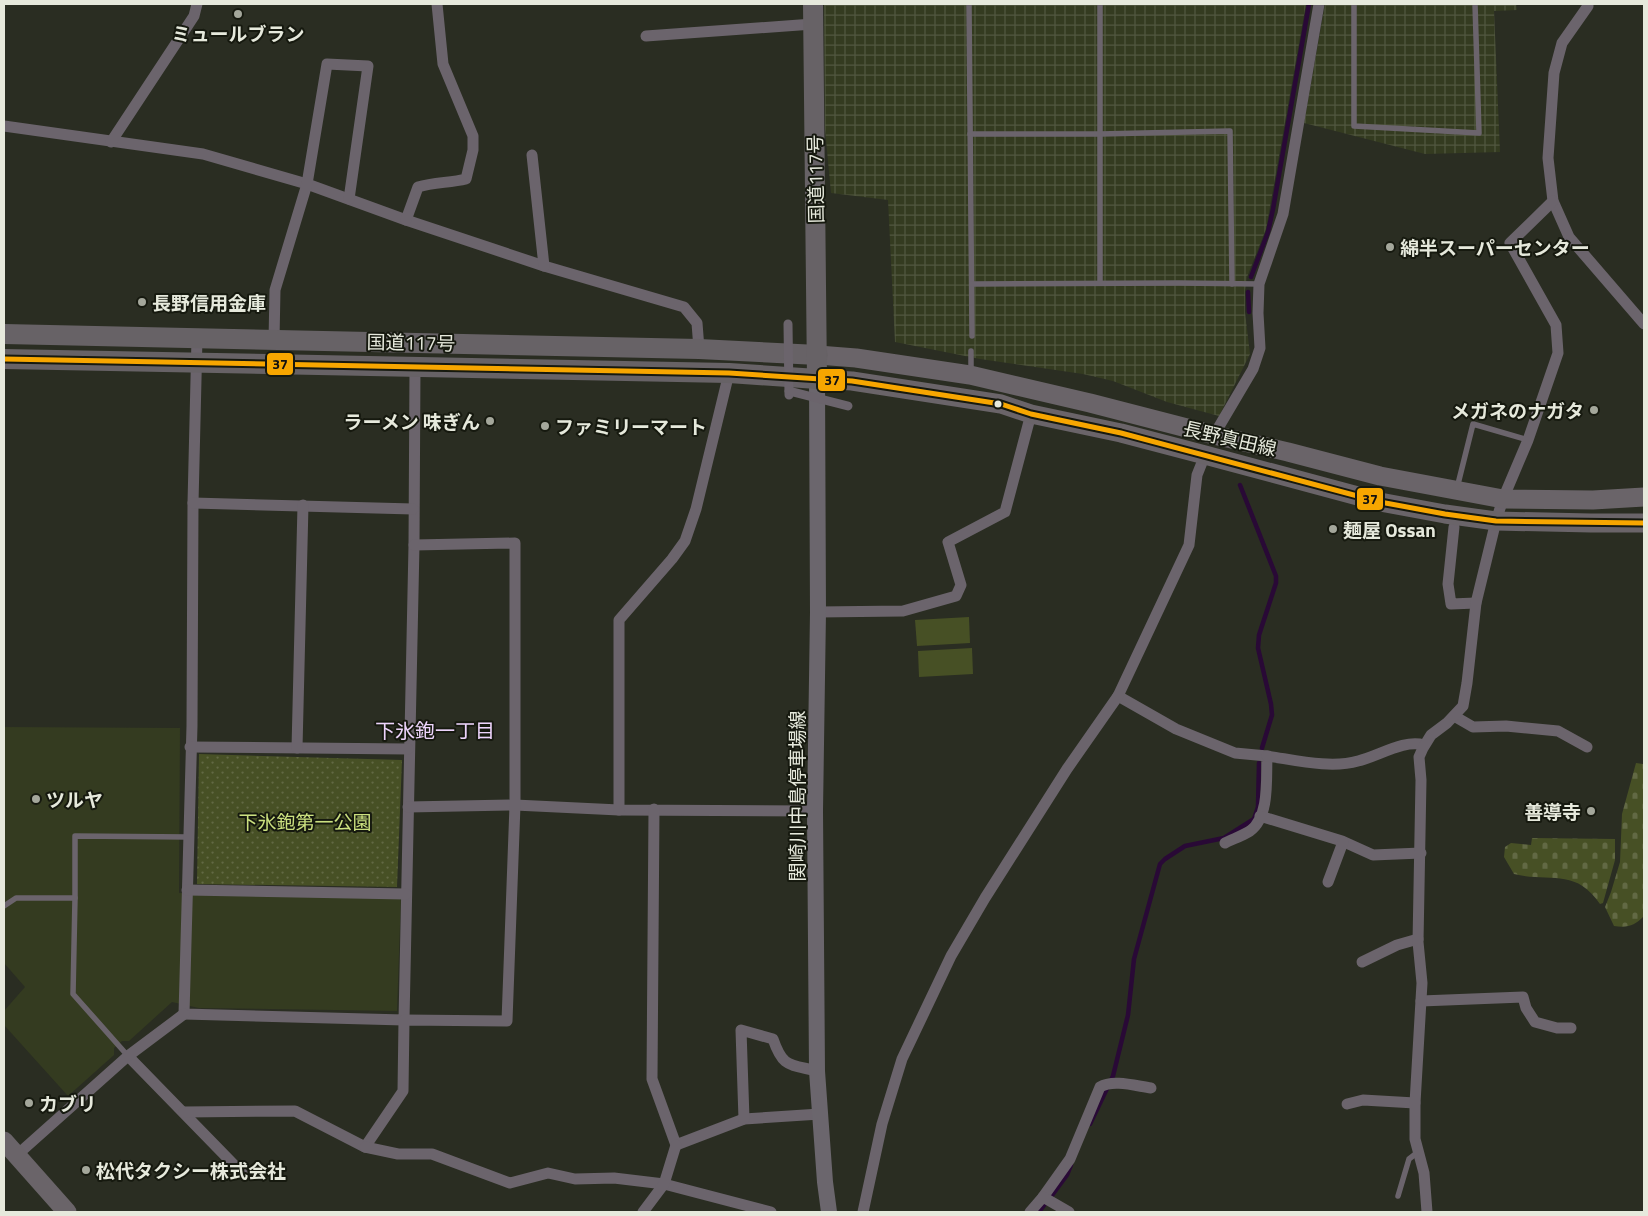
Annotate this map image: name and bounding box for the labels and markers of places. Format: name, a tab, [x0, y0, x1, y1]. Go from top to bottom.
marker: ミュールブラン	[232, 8, 244, 20]
place label: ミュールブラン	[171, 19, 305, 48]
place label: 綿半スーパーセンター	[1400, 233, 1590, 262]
marker: 綿半スーパーセンター	[1384, 241, 1396, 253]
place label: 長野信用金庫	[152, 288, 266, 317]
marker: 長野信用金庫	[136, 296, 148, 308]
place label: メガネのナガタ	[1451, 396, 1584, 425]
unlabelled marker	[993, 399, 1003, 409]
marker: メガネのナガタ	[1588, 404, 1600, 416]
place label: ラーメン 味ぎん	[344, 407, 480, 436]
place label: ファミリーマート	[555, 412, 707, 441]
marker: ラーメン 味ぎん	[484, 415, 496, 427]
marker: ファミリーマート	[539, 420, 551, 432]
place label: 麺屋 Ossan	[1343, 515, 1436, 544]
marker: 麺屋 Ossan	[1327, 523, 1339, 535]
place label: ツルヤ	[46, 785, 103, 814]
marker: ツルヤ	[30, 793, 42, 805]
place label: 善導寺	[1524, 797, 1581, 826]
marker: 善導寺	[1585, 805, 1597, 817]
place label: カブリ	[39, 1089, 96, 1118]
marker: カブリ	[23, 1097, 35, 1109]
place label: 松代タクシー株式会社	[96, 1156, 286, 1185]
marker: 松代タクシー株式会社	[80, 1164, 92, 1176]

